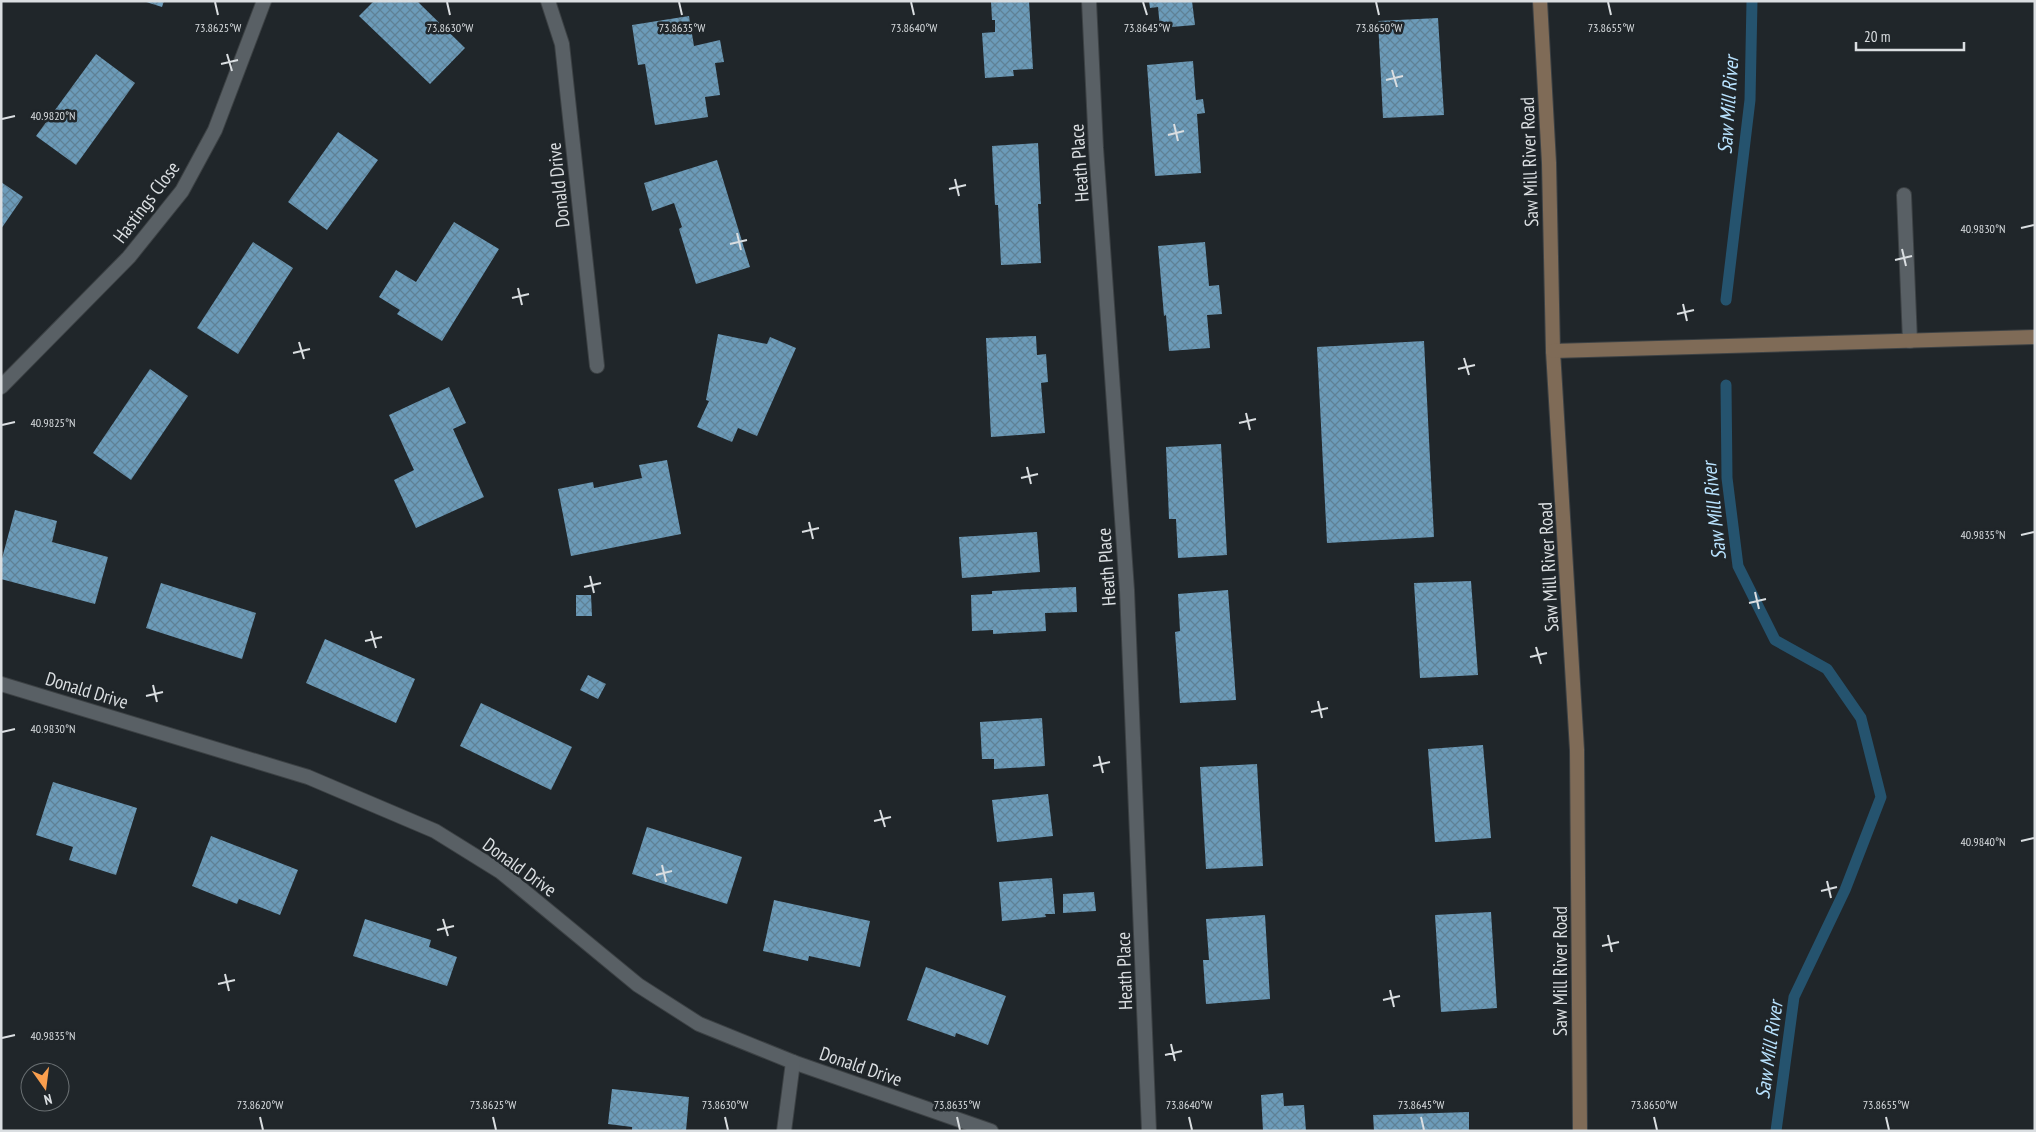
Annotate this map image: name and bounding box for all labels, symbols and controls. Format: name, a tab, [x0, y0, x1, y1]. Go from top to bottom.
text: 73.8625°W	[195, 20, 241, 35]
text: 73.8630°W	[427, 20, 473, 35]
text: 73.8635°W	[659, 20, 705, 35]
text: 73.8640°W	[891, 20, 937, 35]
text: 73.8645°W	[1124, 20, 1170, 35]
text: 73.8650°W	[1356, 20, 1402, 35]
text: 73.8655°W	[1588, 20, 1634, 35]
scale bar	[1856, 20, 1964, 52]
text: 20 m	[1864, 27, 1890, 46]
water label: Saw Mill River	[1712, 53, 1745, 155]
street label: Saw Mill River Road	[1515, 97, 1543, 227]
text: 40.9820°N	[30, 108, 76, 123]
street label: Heath Place	[1064, 123, 1094, 203]
street label: Donald Drive	[542, 141, 574, 229]
street label: Hastings Close	[107, 156, 185, 248]
text: 40.9830°N	[1960, 221, 2006, 236]
text: 40.9825°N	[30, 415, 76, 430]
water label: Saw Mill River	[1696, 458, 1732, 561]
street label: Saw Mill River Road	[1533, 502, 1563, 632]
street label: Heath Place	[1091, 527, 1121, 607]
text: 40.9835°N	[1960, 527, 2006, 542]
street label: Donald Drive	[43, 666, 131, 714]
text: 40.9830°N	[30, 721, 76, 736]
street label: Donald Drive	[478, 832, 562, 902]
text: 40.9840°N	[1960, 834, 2006, 849]
street label: Saw Mill River Road	[1548, 906, 1572, 1036]
street label: Heath Place	[1111, 931, 1137, 1010]
water label: Saw Mill River	[1749, 997, 1789, 1100]
text: 40.9835°N	[30, 1028, 76, 1043]
street label: Donald Drive	[817, 1041, 905, 1091]
north arrow	[20, 1062, 70, 1112]
text: N	[42, 1090, 54, 1109]
text: 73.8620°W	[237, 1097, 283, 1112]
text: 73.8625°W	[470, 1097, 516, 1112]
text: 73.8630°W	[702, 1097, 748, 1112]
text: 73.8635°W	[934, 1097, 980, 1112]
text: 73.8640°W	[1166, 1097, 1212, 1112]
text: 73.8645°W	[1398, 1097, 1444, 1112]
text: 73.8650°W	[1631, 1097, 1677, 1112]
text: 73.8655°W	[1863, 1097, 1909, 1112]

